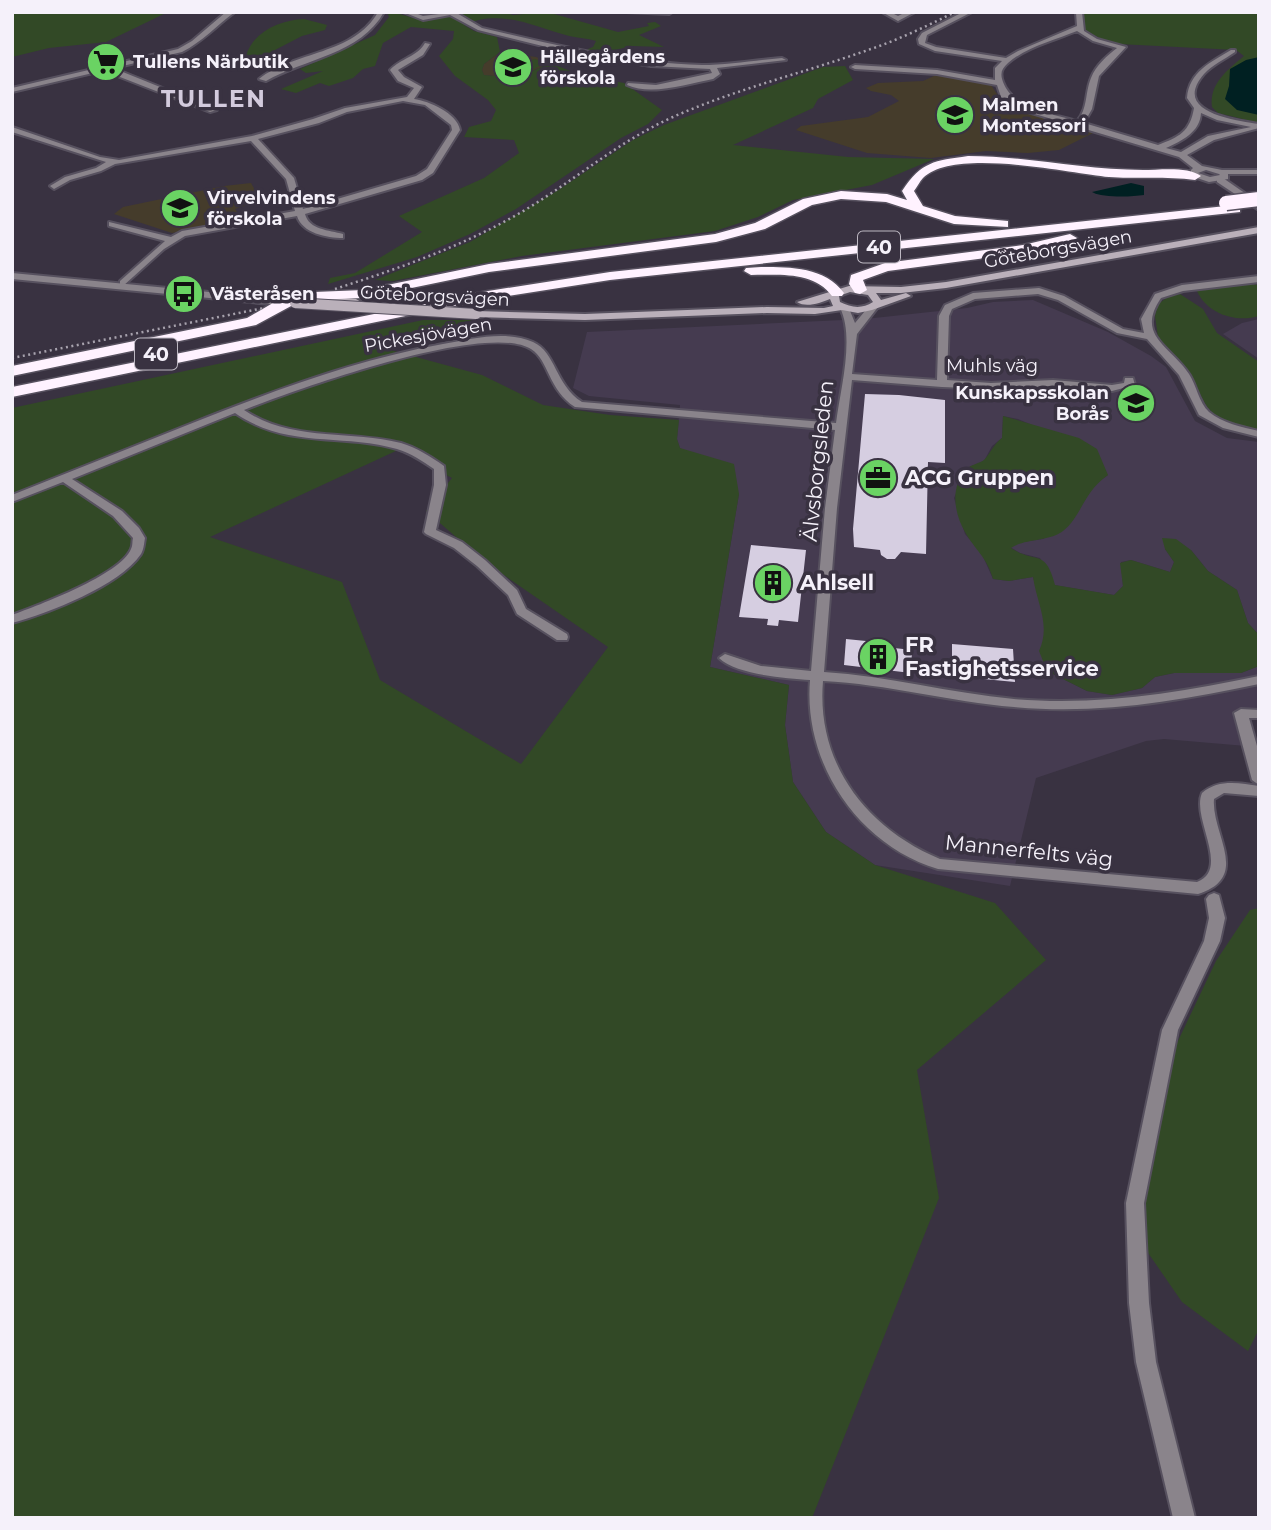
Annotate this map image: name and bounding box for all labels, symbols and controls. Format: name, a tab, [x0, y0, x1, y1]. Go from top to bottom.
supermarket icon: Tullens Närbutik	[85, 41, 127, 83]
school or university icon: Hällegårdens förskola	[492, 46, 534, 88]
place label: Hällegårdens förskola	[540, 46, 665, 89]
place label: Tullens Närbutik	[133, 51, 289, 73]
district label: TULLEN	[161, 85, 267, 113]
school or university icon: Malmen Montessori	[934, 94, 976, 136]
place label: Malmen Montessori	[982, 94, 1086, 137]
school or university icon: Virvelvindens förskola	[159, 187, 201, 229]
place label: Virvelvindens förskola	[206, 187, 336, 230]
street label: Göteborgsvägen	[982, 225, 1134, 273]
road number: 40	[858, 232, 900, 262]
bus stop icon: Västeråsen	[163, 273, 205, 315]
street label: Göteborgsvägen	[360, 281, 510, 311]
place label: Västeråsen	[210, 283, 315, 305]
street label: Pickesjövägen	[362, 313, 494, 357]
road number: 40	[135, 338, 177, 370]
street label: Muhls väg	[946, 355, 1038, 377]
street label: Älvsborgsleden	[797, 379, 838, 543]
place label: Kunskapsskolan Borås	[955, 382, 1109, 425]
school or university icon: Kunskapsskolan Borås	[1115, 382, 1157, 424]
office icon: ACG Gruppen	[857, 457, 899, 499]
place label: ACG Gruppen	[904, 465, 1054, 490]
building icon: Ahlsell	[752, 562, 794, 604]
place label: Ahlsell	[799, 570, 874, 595]
place label: FR Fastighetsservice	[905, 632, 1099, 681]
building icon: FR Fastighetsservice	[857, 636, 899, 678]
street label: Mannerfelts väg	[944, 829, 1114, 872]

